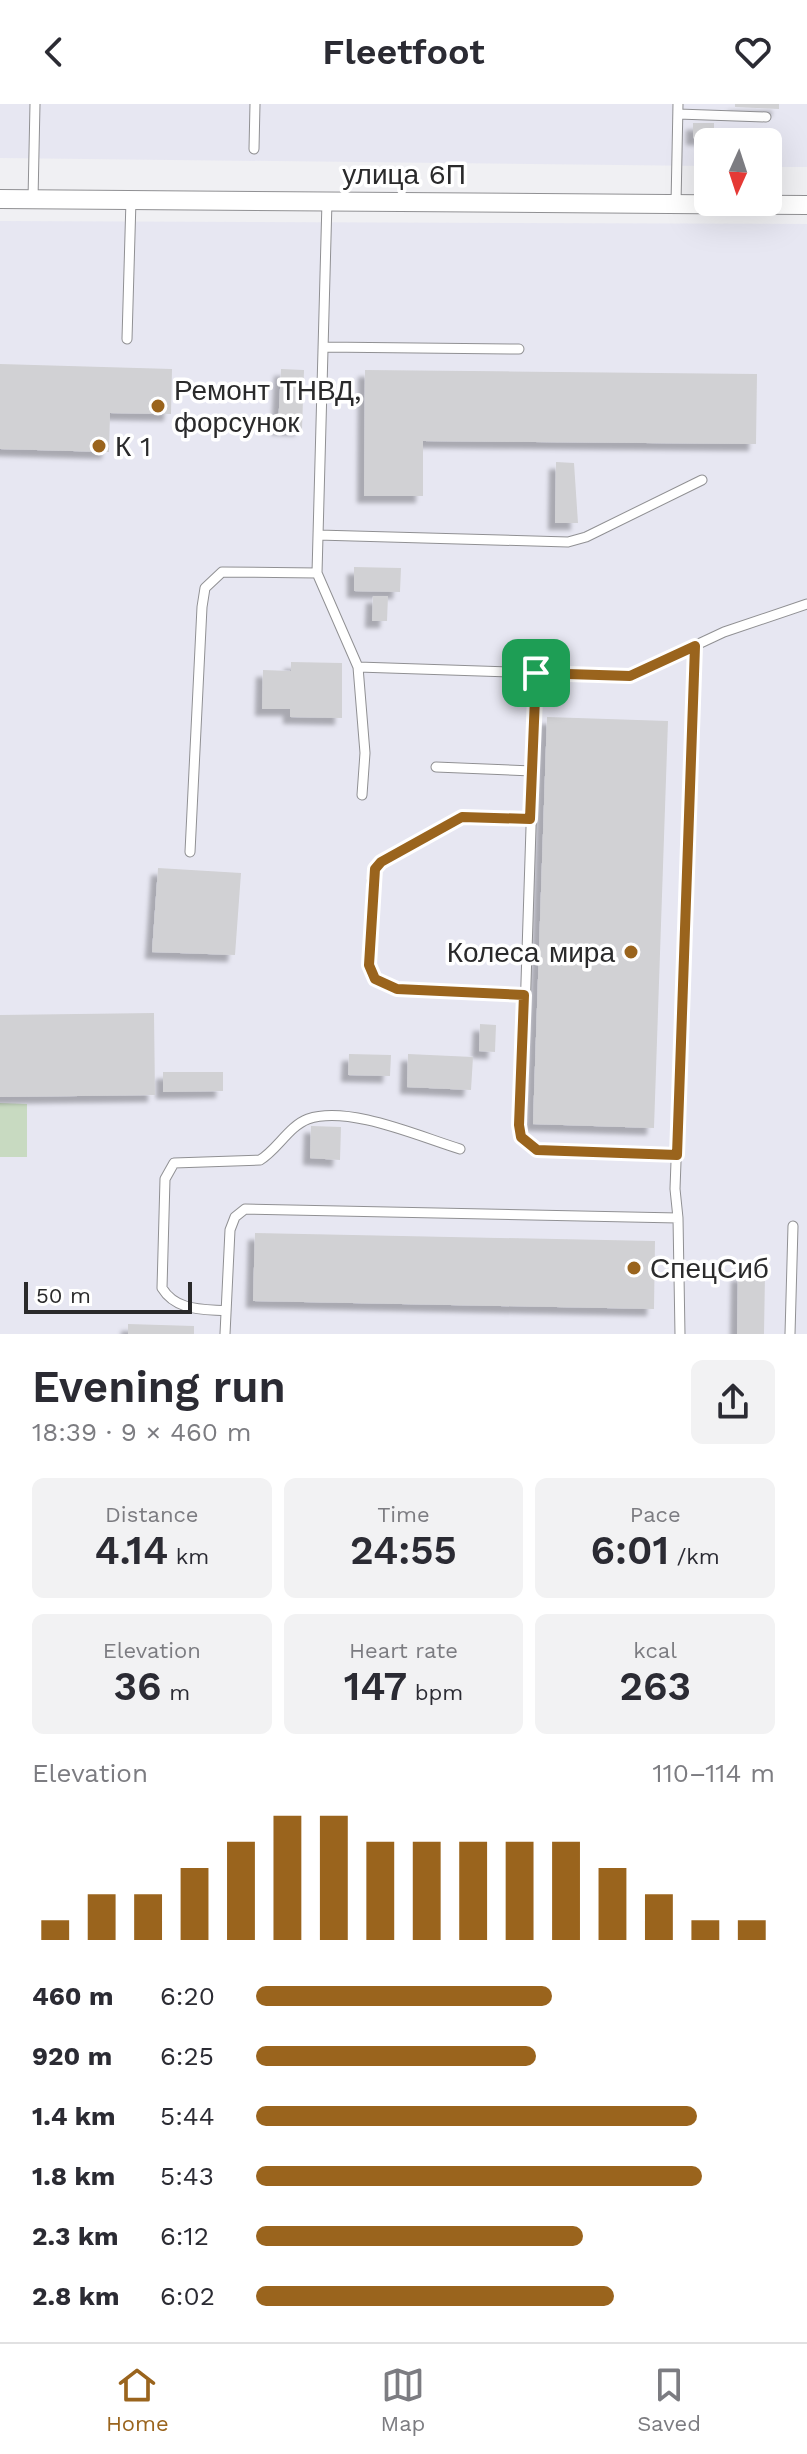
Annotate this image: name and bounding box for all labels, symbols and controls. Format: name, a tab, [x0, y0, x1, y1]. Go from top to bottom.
icon: back	[32, 30, 76, 74]
icon: heart	[731, 30, 775, 74]
text: Fleetfoot	[322, 31, 485, 73]
north arrow	[694, 128, 782, 216]
map controls	[694, 128, 782, 216]
street label: улица 6П	[342, 158, 466, 191]
place label: Ремонт ТНВД, форсунок	[174, 374, 361, 439]
marker: Ремонт ТНВД, форсунок	[149, 397, 167, 415]
place label: К 1	[115, 430, 151, 463]
marker: К 1	[90, 437, 108, 455]
pin	[502, 639, 570, 707]
icon: arrive	[514, 651, 558, 695]
place label: Колеса мира	[447, 936, 615, 969]
marker: Колеса мира	[622, 943, 640, 961]
place label: СпецСиб	[650, 1252, 769, 1285]
marker: СпецСиб	[625, 1259, 643, 1277]
scale bar	[24, 1278, 192, 1314]
text: 50 m	[36, 1283, 91, 1308]
button: share	[691, 1360, 775, 1444]
text: Evening run	[32, 1361, 286, 1413]
text: 18:39 · 9 × 460 m	[32, 1417, 252, 1447]
text: Distance	[105, 1502, 199, 1527]
text: Time	[377, 1502, 430, 1527]
text: Pace	[630, 1502, 681, 1527]
text: 4.14	[94, 1527, 168, 1574]
text: 24:55	[350, 1527, 457, 1574]
text: 6:01	[591, 1527, 669, 1574]
text: km	[168, 1544, 209, 1569]
text: /km	[669, 1544, 720, 1569]
text: Elevation	[103, 1638, 201, 1663]
text: Heart rate	[349, 1638, 458, 1663]
text: kcal	[633, 1638, 677, 1663]
text: 36	[114, 1663, 162, 1710]
text: 147	[344, 1663, 407, 1710]
text: 263	[619, 1663, 691, 1710]
text: m	[162, 1680, 190, 1705]
text: bpm	[407, 1680, 463, 1705]
text: Elevation	[32, 1758, 148, 1788]
text: 110–114 m	[653, 1758, 775, 1788]
text: 460 m	[32, 1981, 113, 2011]
text: 6:20	[160, 1981, 215, 2011]
text: 920 m	[32, 2041, 112, 2071]
text: 6:25	[160, 2041, 214, 2071]
text: 1.4 km	[32, 2101, 116, 2131]
text: 5:44	[160, 2101, 215, 2131]
text: 1.8 km	[32, 2161, 115, 2191]
text: 5:43	[160, 2161, 214, 2191]
text: 2.3 km	[32, 2221, 119, 2251]
text: 6:12	[160, 2221, 209, 2251]
text: 2.8 km	[32, 2281, 119, 2311]
text: 6:02	[160, 2281, 215, 2311]
tab: Home	[106, 2363, 169, 2436]
tab: Map	[381, 2363, 425, 2436]
tab: Saved	[637, 2363, 701, 2436]

